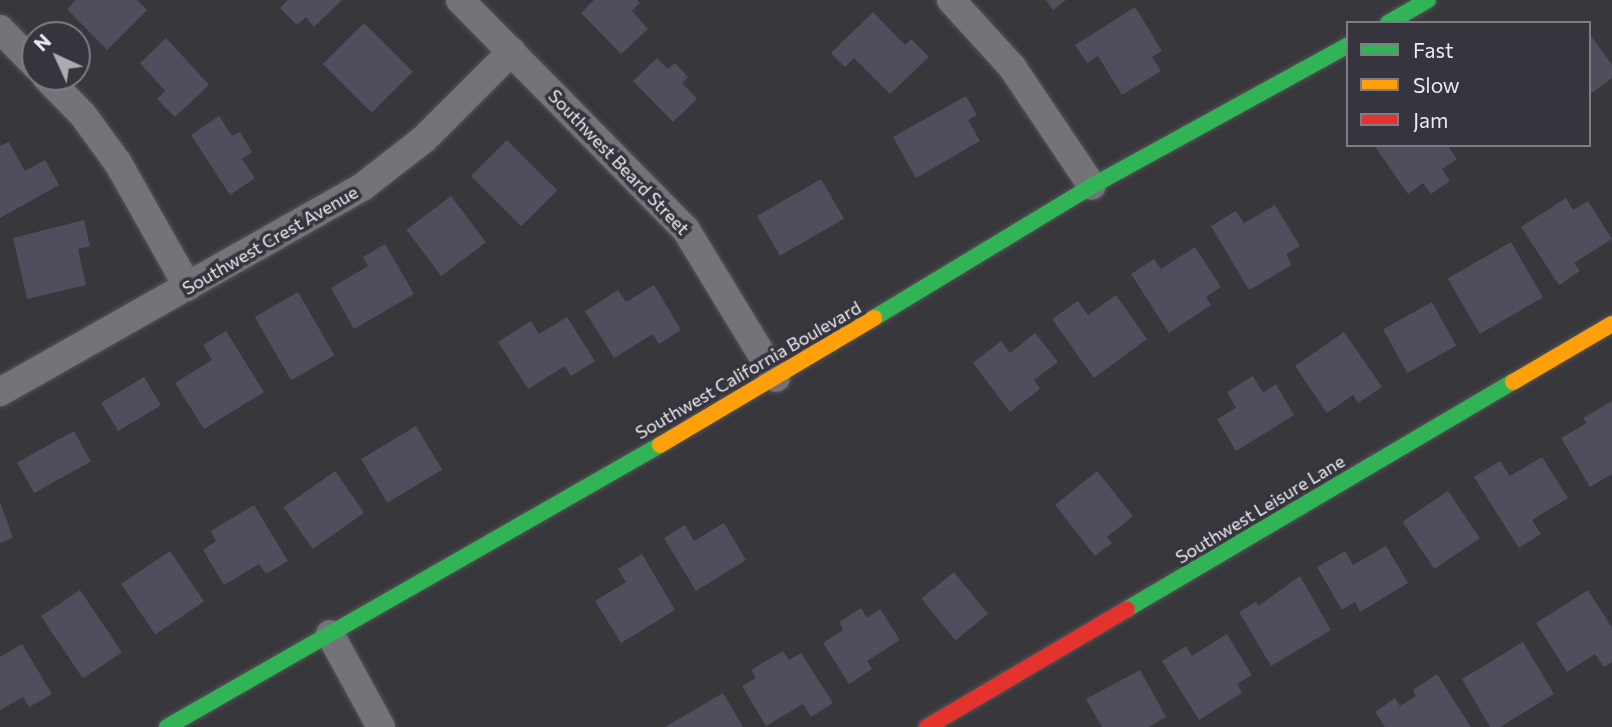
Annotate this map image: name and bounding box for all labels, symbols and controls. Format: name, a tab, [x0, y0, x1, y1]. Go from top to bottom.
north arrow	[21, 21, 91, 91]
legend	[1346, 21, 1591, 147]
text: N	[29, 29, 55, 55]
text: Fast	[1413, 37, 1454, 62]
text: Slow	[1413, 72, 1460, 97]
street label: Southwest Beard Street	[544, 85, 694, 239]
text: Jam	[1413, 107, 1448, 132]
street label: Southwest Crest Avenue	[178, 181, 362, 299]
street label: Southwest California Boulevard	[631, 296, 865, 444]
street label: Southwest Leisure Lane	[1172, 450, 1348, 568]

